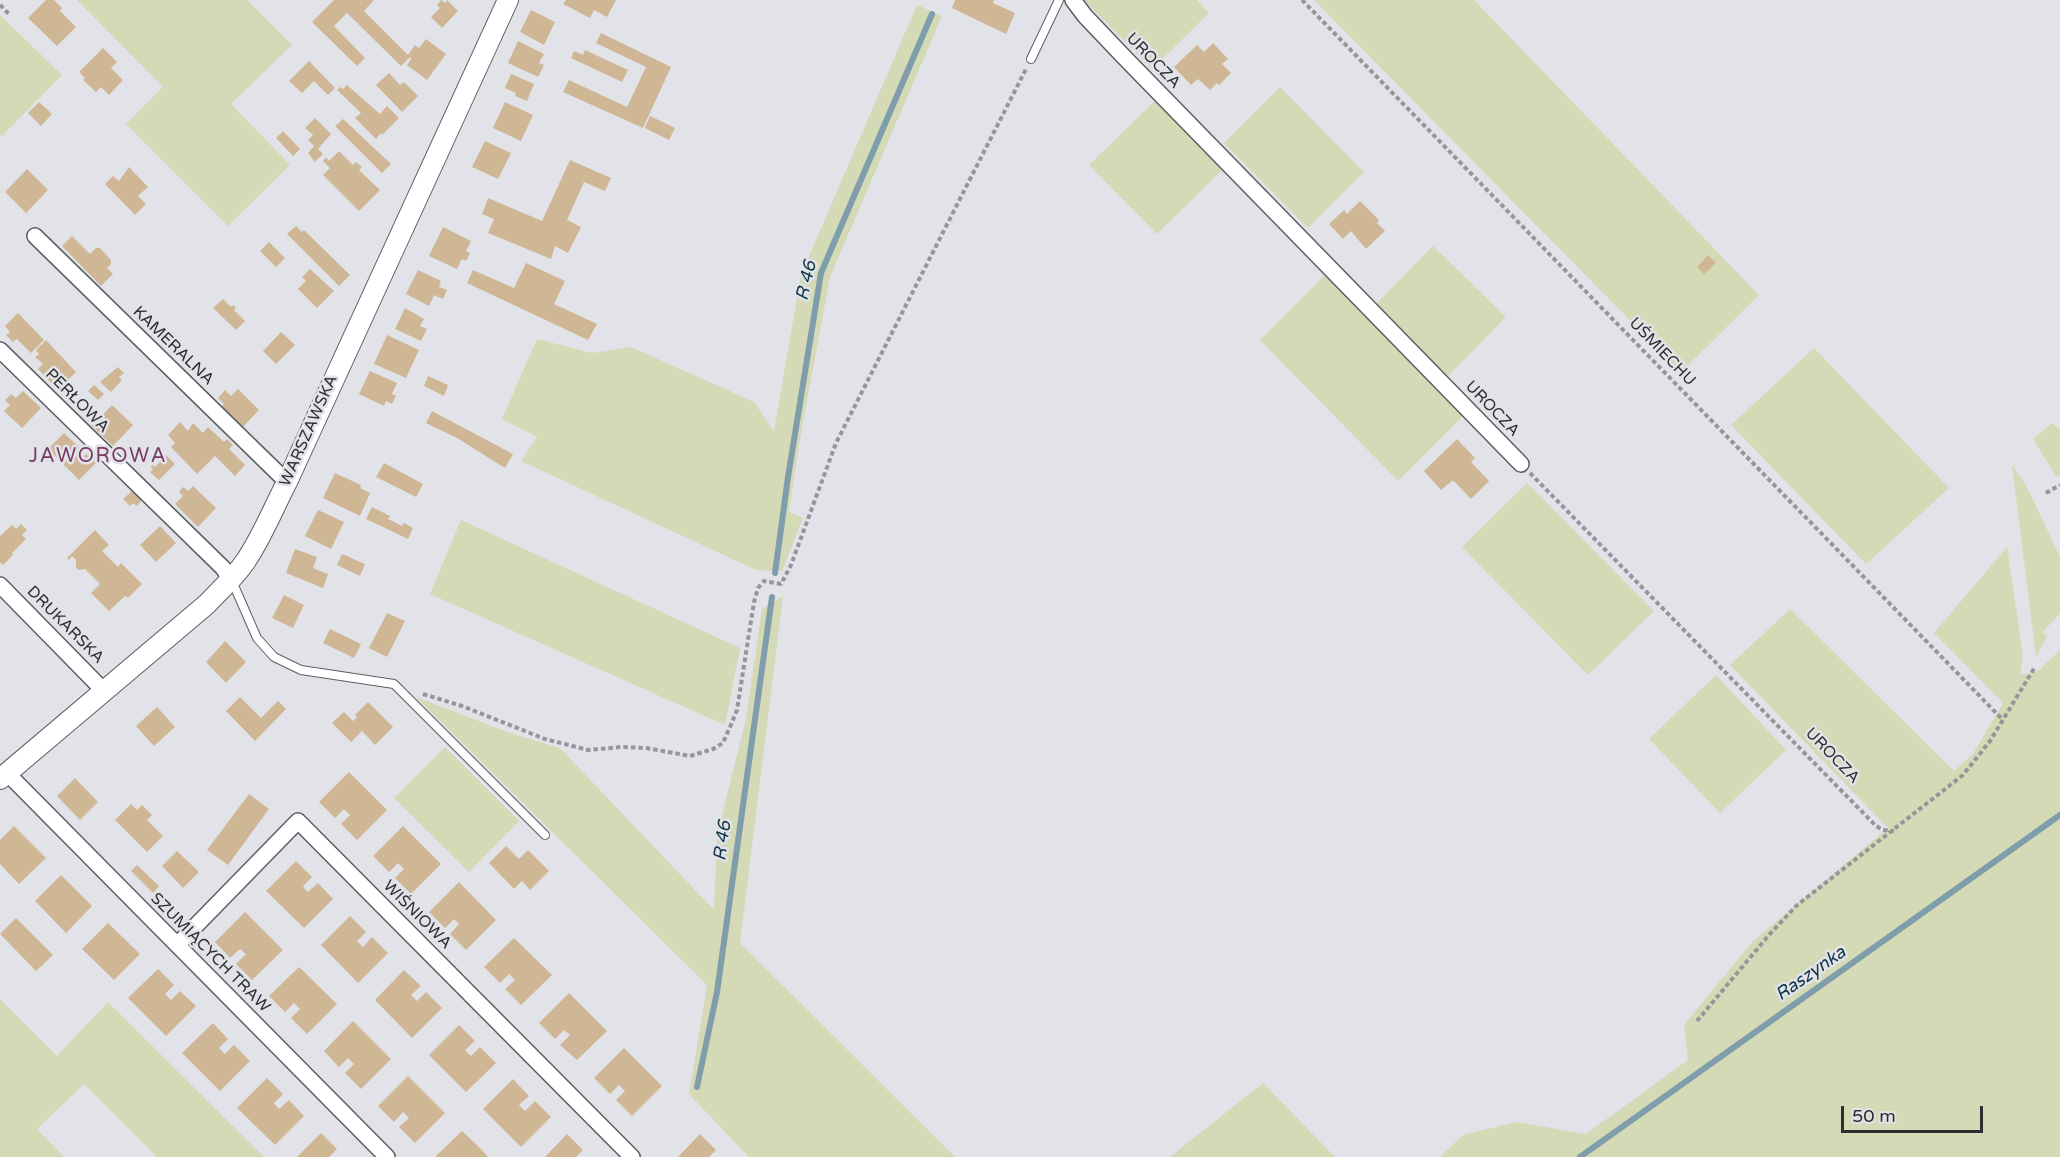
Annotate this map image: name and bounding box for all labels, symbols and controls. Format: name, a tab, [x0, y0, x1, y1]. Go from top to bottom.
street label: UROCZA	[1122, 29, 1184, 93]
water label: R 46	[792, 259, 822, 303]
street label: KAMERALNA	[128, 303, 218, 389]
street label: UŚMIECHU	[1625, 314, 1699, 390]
street label: PERŁOWA	[41, 365, 113, 437]
street label: WARSZAWSKA	[276, 372, 342, 490]
street label: UROCZA	[1461, 377, 1523, 441]
district label: JAWOROWA	[29, 445, 167, 469]
street label: DRUKARSKA	[22, 582, 108, 668]
street label: UROCZA	[1801, 724, 1863, 788]
water label: R 46	[710, 820, 736, 862]
street label: WIŚNIOWA	[379, 877, 455, 953]
street label: SZUMIĄCYCH TRAW	[146, 889, 274, 1017]
water label: Raszynka	[1772, 942, 1850, 1006]
scale bar	[1844, 1094, 1986, 1132]
text: 50 m	[1852, 1105, 1896, 1127]

